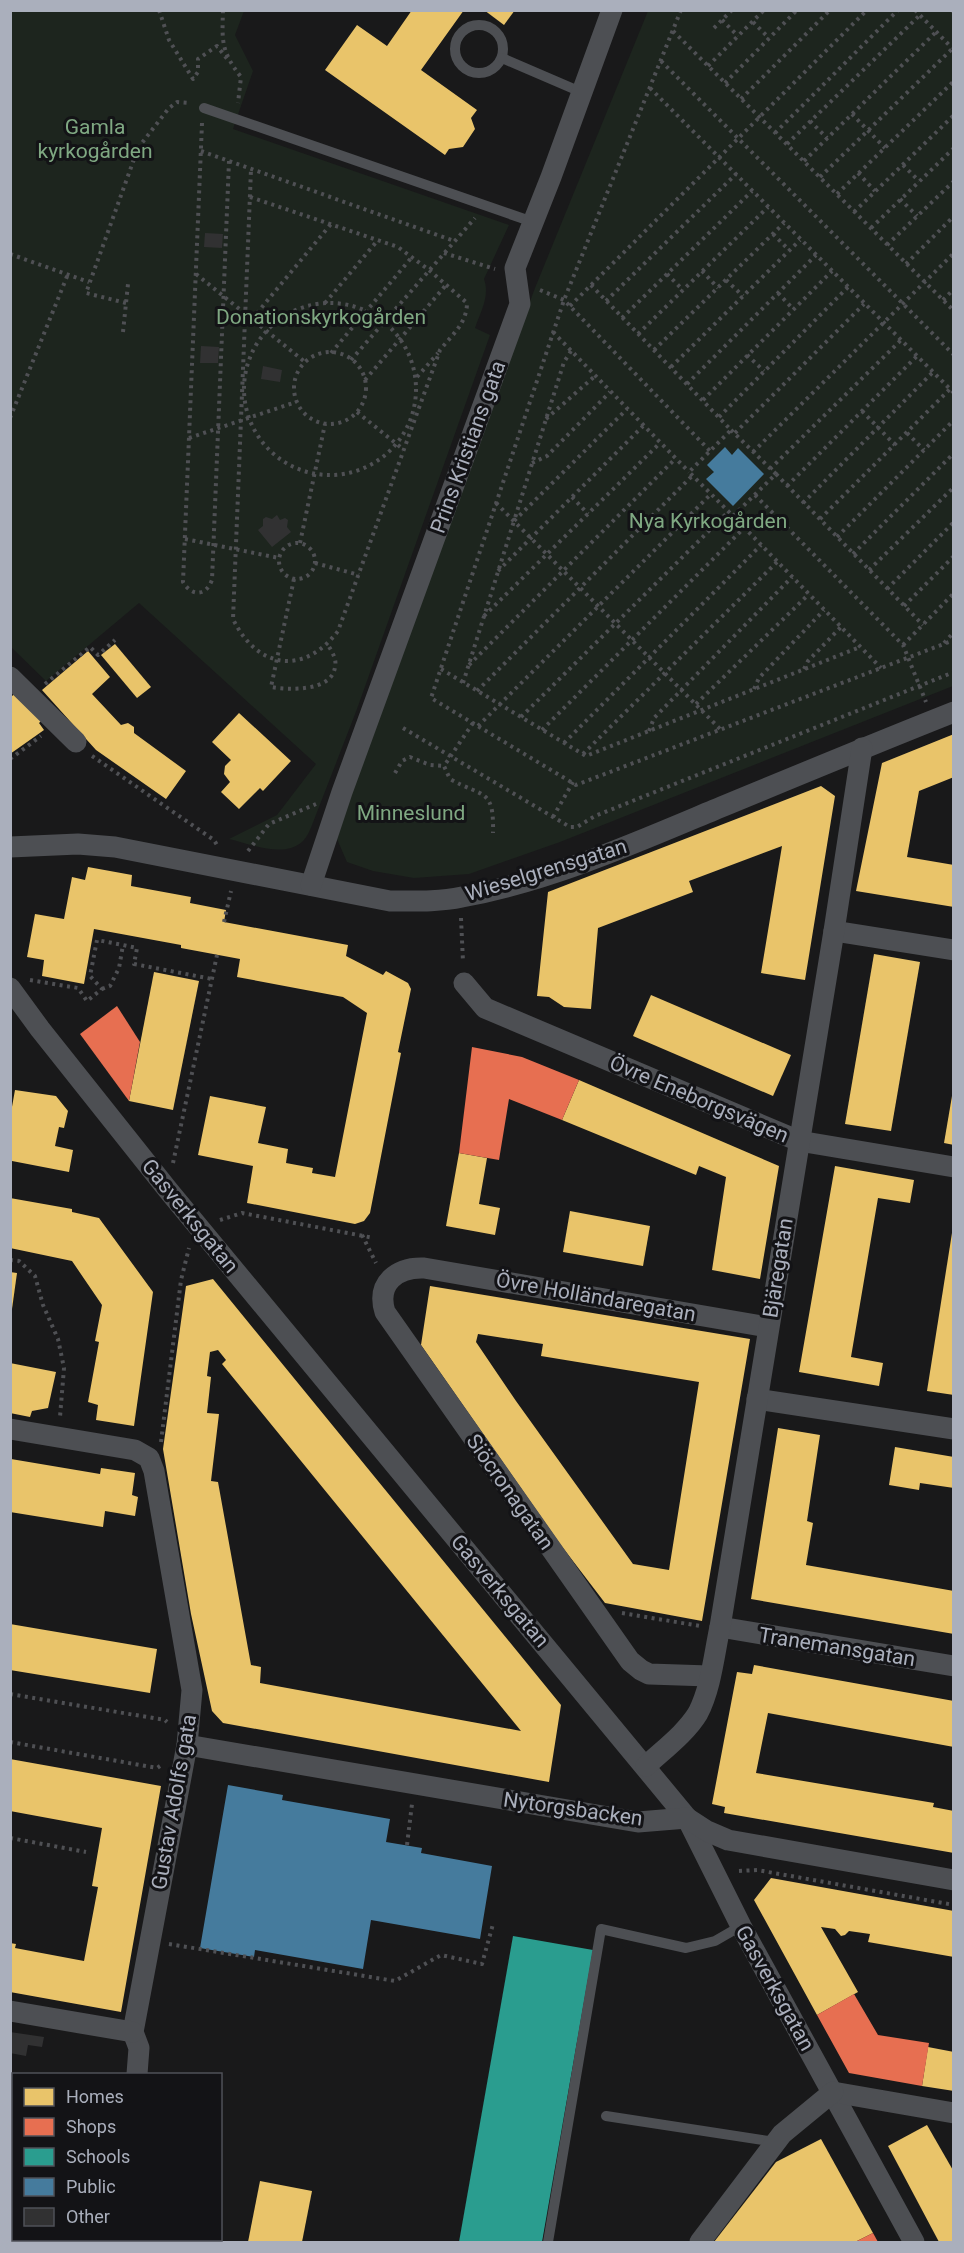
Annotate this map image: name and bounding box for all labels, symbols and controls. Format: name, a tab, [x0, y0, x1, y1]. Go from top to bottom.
park label: Gamla kyrkogården	[37, 115, 153, 163]
park label: Donationskyrkogården	[216, 305, 426, 329]
street label: Prins Kristians gata	[426, 357, 510, 537]
park label: Nya Kyrkogården	[629, 509, 787, 533]
park label: Minneslund	[357, 801, 465, 825]
street label: Wieselgrensgatan	[462, 834, 630, 906]
street label: Övre Eneborgsvägen	[606, 1050, 792, 1148]
street label: Gasverksgatan	[137, 1154, 243, 1278]
street label: Bjäregatan	[758, 1216, 798, 1320]
street label: Övre Holländaregatan	[494, 1268, 698, 1326]
street label: Siöcronagatan	[461, 1430, 559, 1554]
street label: Gasverksgatan	[446, 1530, 554, 1652]
street label: Tranemansgatan	[757, 1623, 917, 1671]
street label: Gustav Adolfs gata	[147, 1712, 201, 1892]
street label: Nytorgsbacken	[502, 1787, 644, 1831]
street label: Gasverksgatan	[731, 1921, 819, 2055]
legend	[12, 2073, 222, 2241]
text: Homes	[66, 2086, 124, 2107]
text: Shops	[66, 2116, 116, 2137]
text: Schools	[66, 2146, 130, 2167]
text: Public	[66, 2176, 116, 2197]
text: Other	[66, 2206, 110, 2227]

